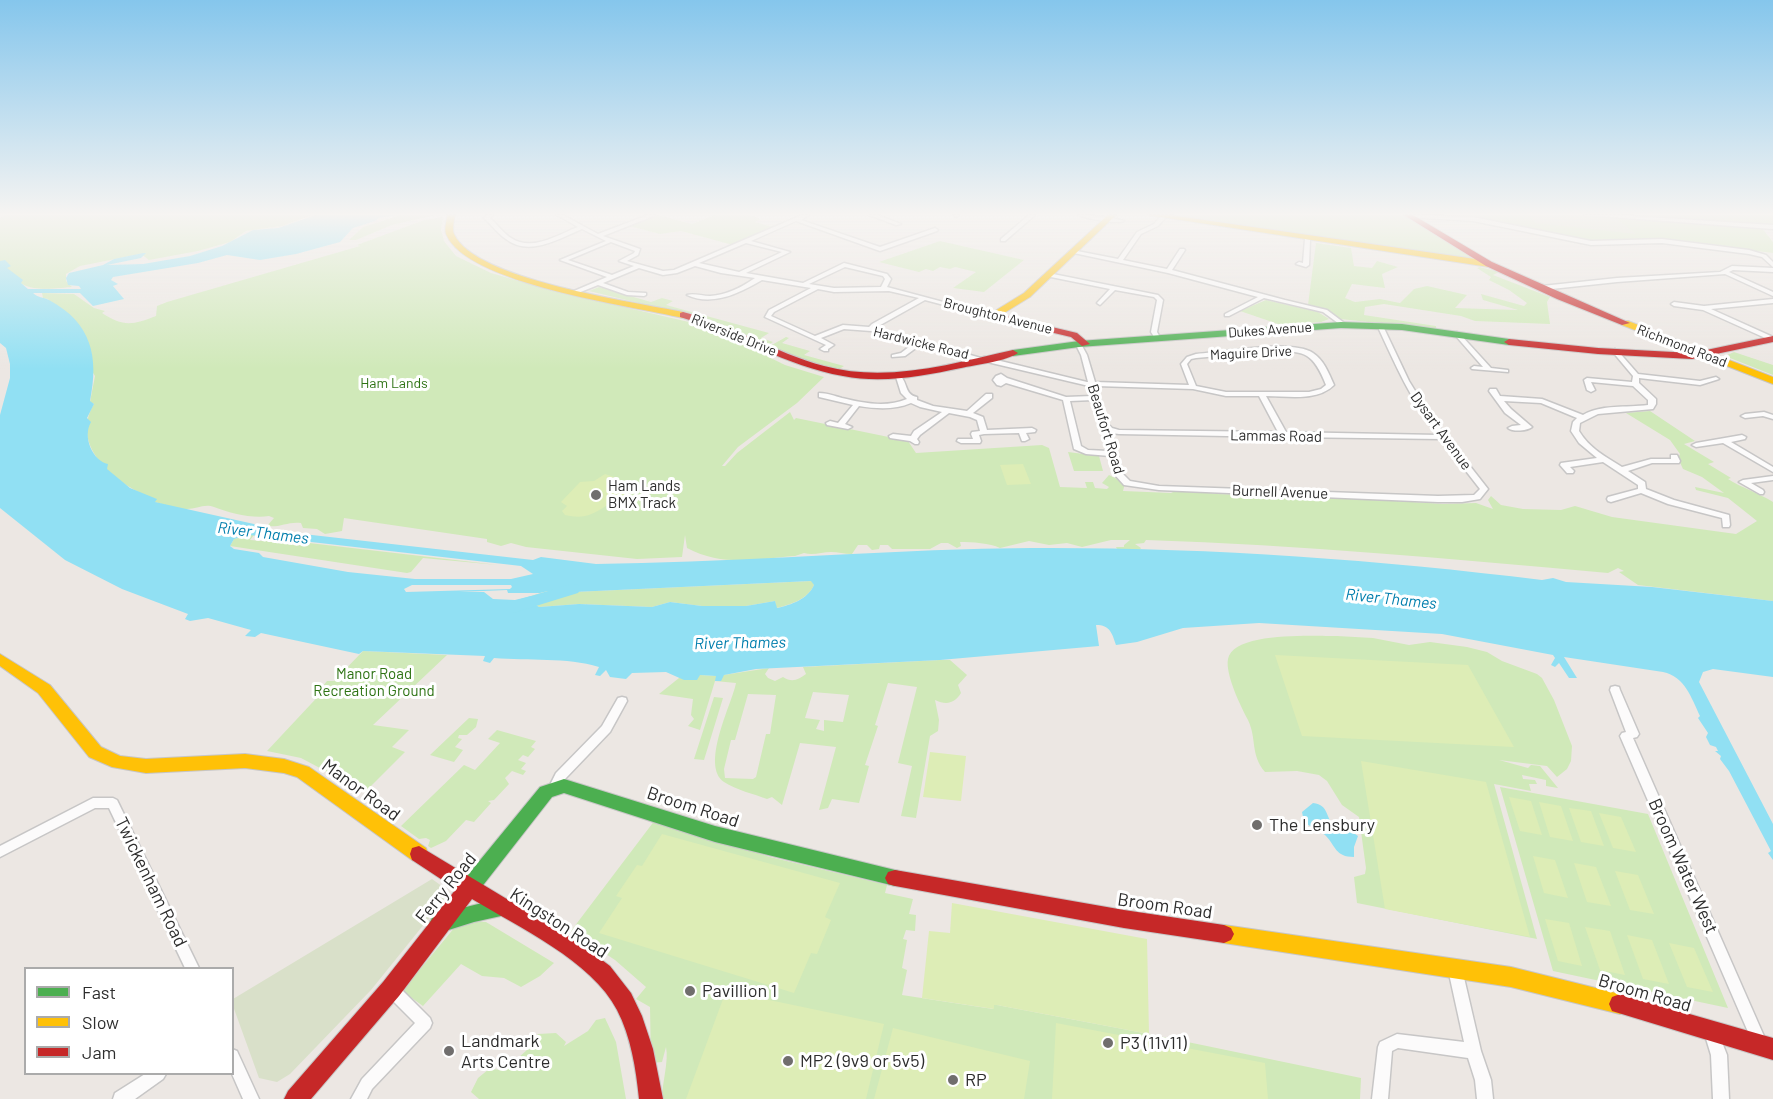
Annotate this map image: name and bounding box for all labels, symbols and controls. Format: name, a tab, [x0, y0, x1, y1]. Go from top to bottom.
street label: Broughton Avenue	[942, 294, 1054, 338]
street label: Riverside Drive	[689, 310, 779, 360]
street label: Dukes Avenue	[1227, 319, 1313, 341]
street label: Richmond Road	[1635, 321, 1729, 371]
street label: Hardwicke Road	[871, 323, 971, 363]
street label: Maguire Drive	[1210, 342, 1292, 364]
park label: Ham Lands	[360, 375, 428, 391]
street label: Beaufort Road	[1084, 382, 1128, 476]
street label: Dysart Avenue	[1407, 388, 1475, 474]
street label: Lammas Road	[1230, 426, 1322, 446]
place label: Ham Lands BMX Track	[608, 477, 680, 512]
street label: Burnell Avenue	[1232, 481, 1328, 503]
marker: Ham Lands BMX Track	[589, 488, 603, 502]
water label: River Thames	[216, 518, 310, 548]
water label: River Thames	[1344, 585, 1438, 613]
water label: River Thames	[694, 633, 786, 653]
park label: Manor Road Recreation Ground	[313, 665, 435, 700]
street label: Manor Road	[318, 754, 404, 826]
street label: Broom Road	[644, 782, 742, 832]
street label: Broom Water West	[1644, 795, 1722, 937]
street label: Twickenham Road	[110, 814, 192, 950]
place label: The Lensbury	[1269, 814, 1375, 836]
marker: The Lensbury	[1250, 818, 1264, 832]
street label: Ferry Road	[411, 848, 481, 928]
street label: Kingston Road	[506, 883, 612, 963]
street label: Broom Road	[1116, 889, 1214, 923]
legend	[24, 967, 234, 1075]
street label: Broom Road	[1596, 969, 1694, 1017]
place label: Pavillion 1	[702, 980, 777, 1002]
text: Fast	[82, 981, 116, 1003]
marker: Pavillion 1	[683, 984, 697, 998]
text: Slow	[82, 1011, 119, 1033]
place label: Landmark Arts Centre	[461, 1030, 550, 1072]
place label: P3 (11v11)	[1120, 1032, 1187, 1054]
marker: P3 (11v11)	[1101, 1036, 1115, 1050]
text: Jam	[82, 1041, 116, 1063]
marker: Landmark Arts Centre	[442, 1044, 456, 1058]
place label: MP2 (9v9 or 5v5)	[800, 1050, 924, 1072]
marker: MP2 (9v9 or 5v5)	[781, 1054, 795, 1068]
place label: RP	[965, 1069, 987, 1091]
marker: RP	[946, 1073, 960, 1087]

